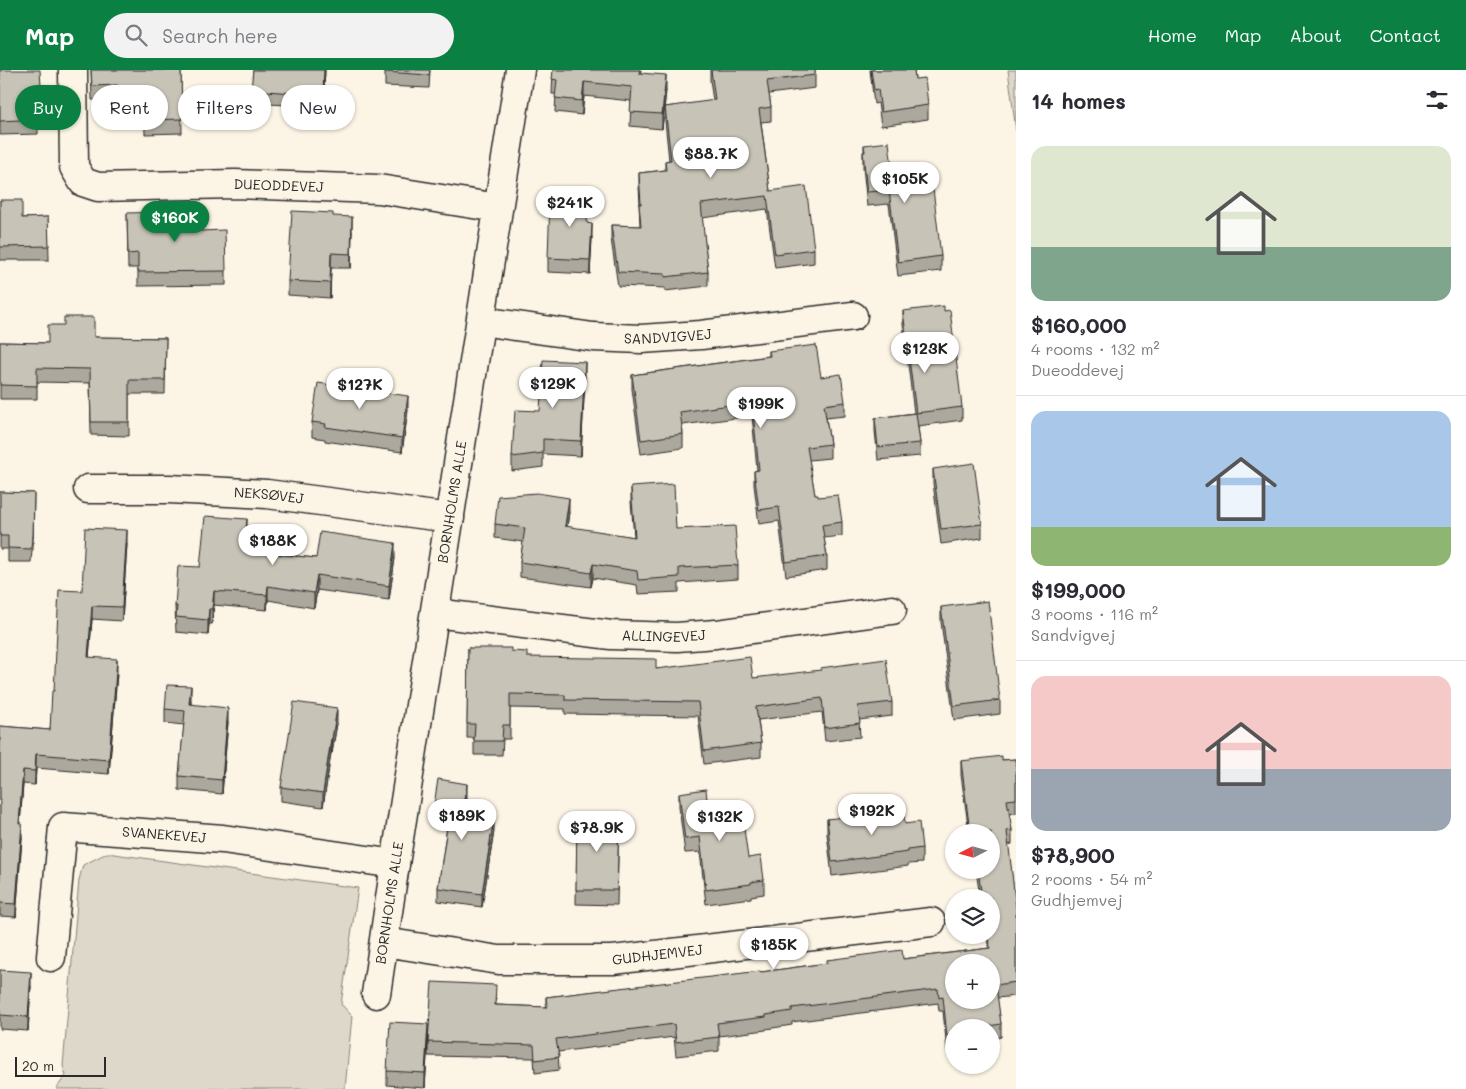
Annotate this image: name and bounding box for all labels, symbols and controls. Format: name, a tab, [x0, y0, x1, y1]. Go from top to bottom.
search box	[104, 13, 454, 58]
text: Map	[25, 20, 74, 51]
icon: search	[122, 21, 150, 49]
text: Search here	[162, 23, 278, 48]
text: Home	[1148, 23, 1197, 47]
text: Map	[1225, 23, 1261, 47]
text: About	[1289, 23, 1342, 47]
text: Contact	[1370, 23, 1441, 47]
chip: Buy	[15, 85, 81, 130]
chip: Rent	[91, 85, 168, 130]
chip: Filters	[178, 85, 271, 130]
chip: New	[281, 85, 355, 130]
icon: filters	[1423, 86, 1451, 114]
text: 14 homes	[1031, 87, 1126, 114]
pin: $88.7K	[670, 136, 752, 179]
text: $88.7K	[684, 142, 738, 163]
pin: $105K	[870, 162, 940, 204]
text: $105K	[881, 167, 929, 188]
street label: DUEODDEVEJ	[233, 174, 324, 196]
icon: home	[1196, 178, 1286, 268]
pin: $241K	[535, 186, 605, 228]
text: $241K	[547, 191, 593, 212]
pin: $160K	[140, 200, 210, 243]
text: $160K	[151, 206, 199, 227]
text: $160,000	[1031, 311, 1126, 338]
street label: SANDVIGVEJ	[624, 324, 713, 348]
pin: $123K	[890, 332, 960, 374]
text: $123K	[902, 337, 948, 358]
text: 4 rooms · 132 m²	[1031, 338, 1160, 359]
text: Dueoddevej	[1031, 359, 1124, 380]
pin: $129K	[518, 366, 588, 409]
pin: $127K	[325, 368, 395, 410]
text: $129K	[530, 372, 576, 393]
text: $127K	[337, 373, 383, 394]
pin: $199K	[726, 386, 796, 429]
text: $199K	[738, 392, 784, 413]
street label: BORNHOLMS ALLE	[433, 439, 471, 564]
icon: home	[1196, 444, 1286, 534]
street label: NEKSØVEJ	[234, 482, 305, 508]
pin: $188K	[238, 524, 308, 566]
text: $188K	[249, 529, 297, 550]
text: $199,000	[1031, 576, 1125, 603]
text: 3 rooms · 116 m²	[1031, 603, 1158, 624]
text: Sandvigvej	[1031, 624, 1115, 645]
street label: ALLINGEVEJ	[621, 625, 707, 646]
icon: home	[1196, 709, 1286, 799]
pin: $192K	[837, 794, 907, 836]
pin: $189K	[427, 798, 497, 841]
text: $192K	[849, 799, 895, 820]
pin: $132K	[685, 800, 755, 842]
text: $189K	[438, 804, 486, 825]
text: $132K	[697, 805, 743, 826]
pin: $78.9K	[556, 810, 638, 853]
text: $78.9K	[570, 816, 624, 837]
street label: SVANEKEVEJ	[122, 821, 207, 847]
north arrow	[945, 824, 1000, 879]
map controls	[945, 824, 1000, 1074]
street label: BORNHOLMS ALLE	[370, 840, 407, 965]
text: $78,900	[1031, 841, 1115, 868]
text: 2 rooms · 54 m²	[1031, 868, 1152, 889]
button: layers	[945, 889, 1000, 944]
text: Gudhjemvej	[1031, 889, 1123, 910]
pin: $185K	[739, 928, 809, 970]
text: $185K	[751, 933, 797, 954]
street label: GUDHJEMVEJ	[611, 939, 704, 969]
button: +	[945, 954, 1000, 1009]
button: −	[945, 1019, 1000, 1074]
scale bar	[15, 1054, 106, 1077]
text: 20 m	[22, 1056, 54, 1075]

